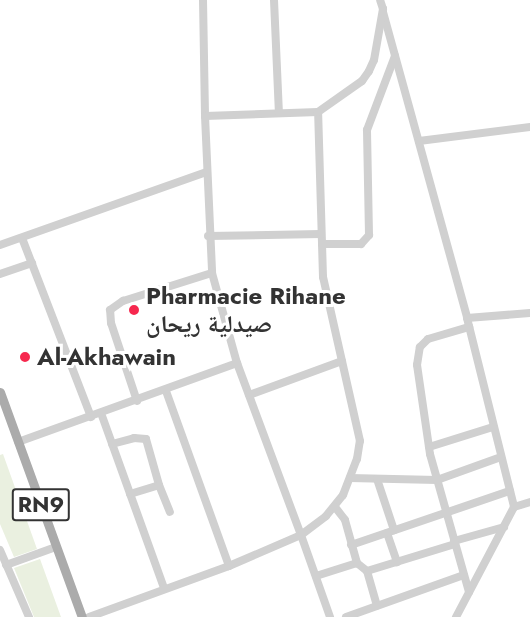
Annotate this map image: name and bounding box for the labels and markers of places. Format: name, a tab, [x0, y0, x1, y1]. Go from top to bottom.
place label: Pharmacie Rihane صيدلية ريحان	[146, 282, 346, 338]
marker: Pharmacie Rihane صيدلية ريحان	[127, 303, 141, 317]
place label: Al-Akhawain	[37, 343, 176, 371]
marker: Al-Akhawain	[18, 350, 32, 364]

